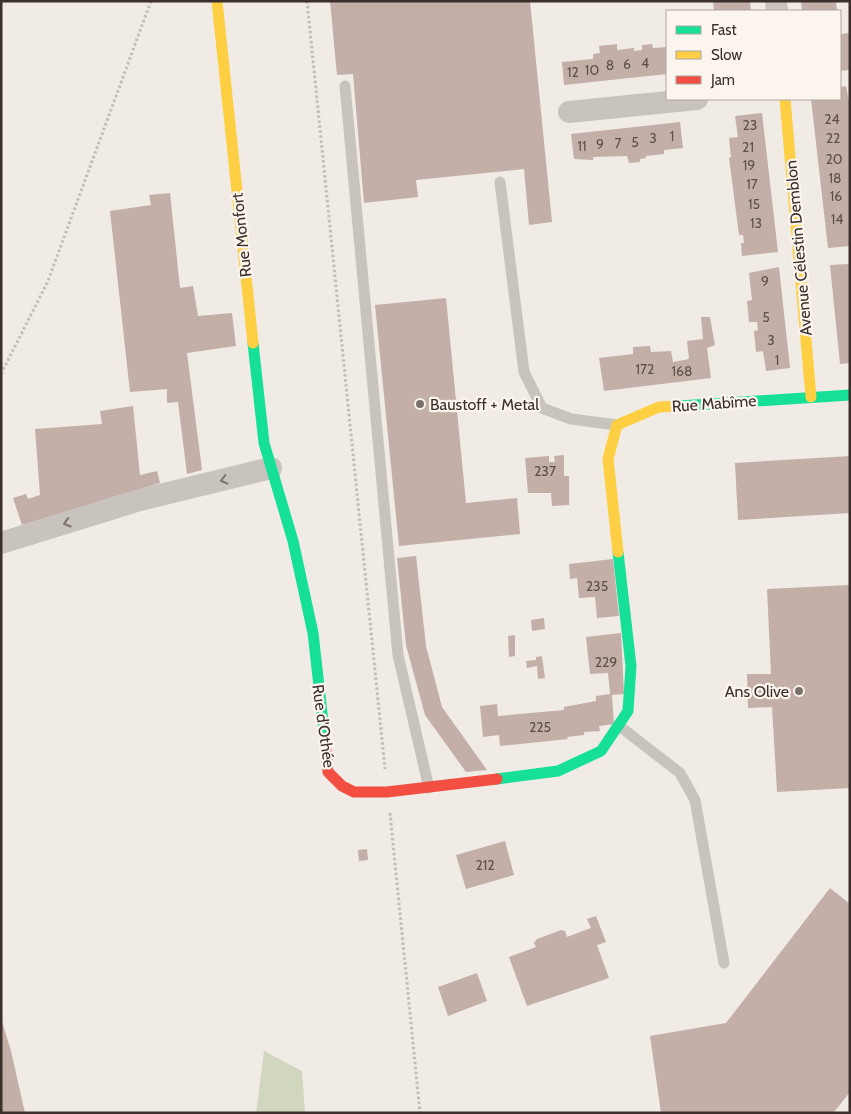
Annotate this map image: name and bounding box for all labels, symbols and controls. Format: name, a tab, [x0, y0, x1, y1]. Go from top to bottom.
legend	[666, 10, 841, 100]
text: Fast	[711, 21, 736, 39]
text: Slow	[711, 46, 742, 64]
house number: 4	[641, 54, 649, 72]
house number: 6	[623, 55, 631, 73]
house number: 8	[606, 56, 614, 74]
house number: 10	[585, 61, 599, 79]
house number: 12	[567, 63, 579, 81]
text: Jam	[710, 71, 735, 89]
house number: 24	[824, 110, 840, 128]
house number: 23	[743, 116, 757, 134]
house number: 1	[670, 127, 674, 145]
house number: 3	[649, 129, 657, 147]
house number: 22	[826, 129, 840, 147]
house number: 5	[631, 133, 639, 151]
house number: 7	[614, 134, 622, 152]
house number: 9	[596, 135, 604, 153]
house number: 11	[577, 137, 587, 155]
house number: 21	[742, 138, 754, 156]
house number: 20	[825, 150, 843, 168]
house number: 19	[743, 156, 755, 174]
street label: Avenue Célestin Demblon	[781, 159, 816, 336]
house number: 18	[828, 169, 842, 187]
house number: 17	[746, 175, 758, 193]
house number: 16	[830, 187, 842, 205]
street label: Rue Monfort	[228, 191, 255, 278]
house number: 15	[748, 195, 760, 213]
house number: 14	[831, 210, 843, 228]
house number: 13	[750, 214, 762, 232]
house number: 9	[761, 272, 769, 290]
house number: 5	[762, 308, 770, 326]
house number: 3	[767, 331, 775, 349]
house number: 1	[775, 351, 779, 369]
house number: 172	[636, 360, 654, 378]
house number: 168	[672, 362, 693, 380]
street label: Rue Mabîme	[671, 391, 757, 416]
place label: Baustoff + Metal	[430, 395, 539, 414]
marker: Baustoff + Metal	[414, 398, 426, 410]
house number: 237	[534, 462, 556, 480]
one-way arrow	[220, 474, 229, 485]
one-way arrow	[64, 517, 72, 527]
house number: 235	[586, 577, 608, 595]
house number: 229	[595, 653, 617, 671]
place label: Ans Olive	[725, 682, 789, 701]
street label: Rue d'Othée	[308, 683, 339, 769]
marker: Ans Olive	[793, 685, 805, 697]
house number: 225	[529, 718, 551, 736]
house number: 212	[475, 856, 495, 874]

